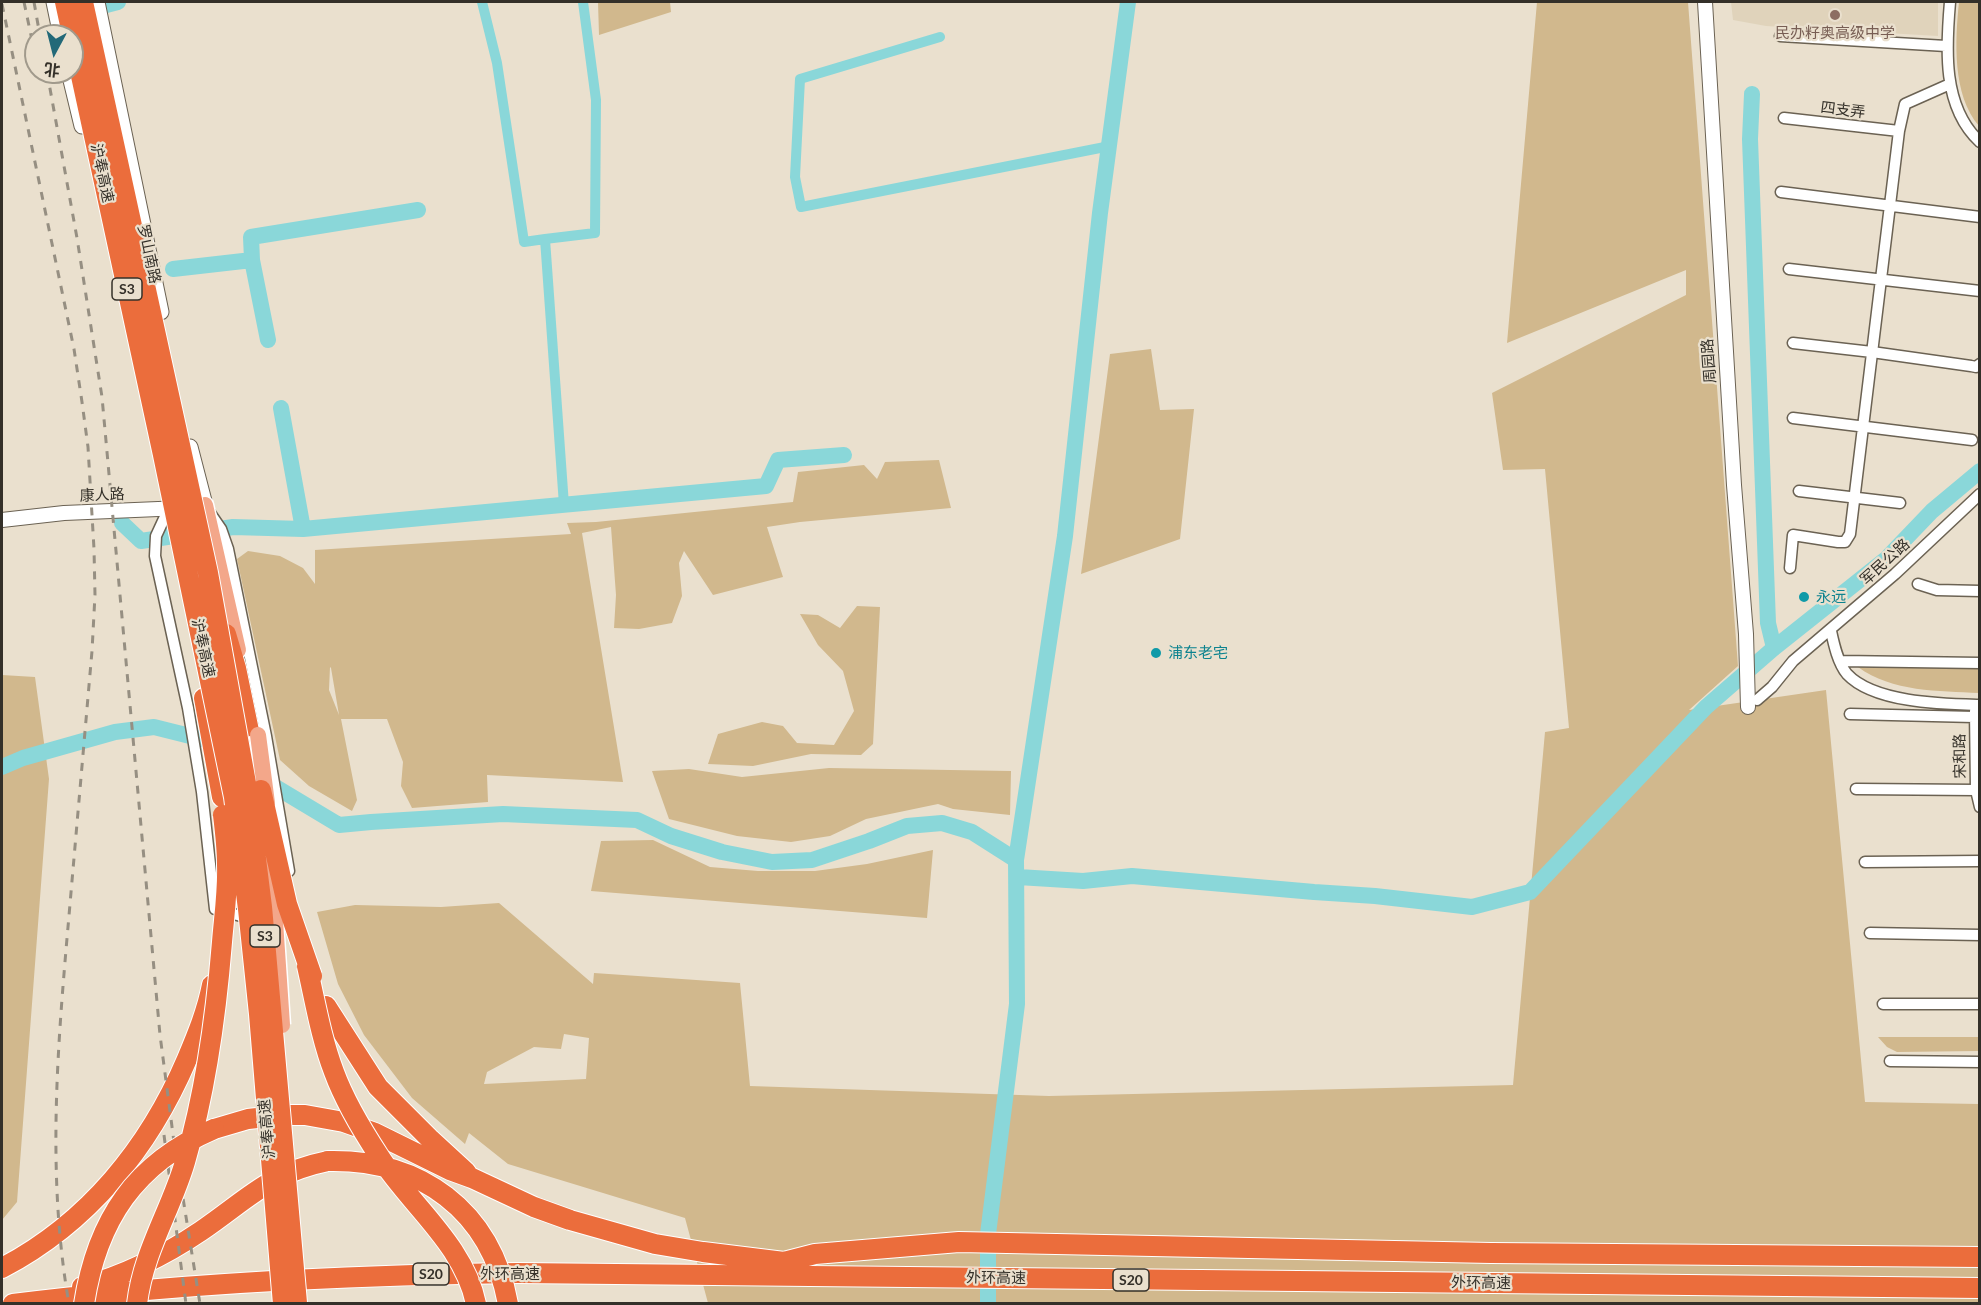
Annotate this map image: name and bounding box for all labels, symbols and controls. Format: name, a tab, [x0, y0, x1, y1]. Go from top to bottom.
marker: 民办籽奥高级中学	[1828, 8, 1842, 22]
north arrow	[24, 24, 84, 84]
place label: 民办籽奥高级中学	[1775, 24, 1895, 42]
text: 北	[43, 60, 61, 81]
street label: 四支弄	[1820, 98, 1866, 122]
street label: 沪奉高速	[87, 142, 117, 204]
street label: 罗山南路	[134, 223, 164, 285]
road number: S3	[112, 278, 142, 300]
street label: 周园路	[1698, 338, 1720, 384]
street label: 康人路	[79, 485, 125, 505]
street label: 军民公路	[1857, 535, 1913, 589]
place label: 永远	[1816, 588, 1846, 606]
marker: 永远	[1797, 590, 1811, 604]
street label: 沪奉高速	[188, 617, 218, 679]
place label: 浦东老宅	[1168, 644, 1228, 662]
marker: 浦东老宅	[1149, 646, 1163, 660]
street label: 宋和路	[1951, 733, 1969, 779]
road number: S3	[250, 925, 280, 947]
street label: 沪奉高速	[255, 1098, 279, 1160]
road number: S20	[413, 1263, 449, 1285]
street label: 外环高速	[480, 1265, 540, 1283]
street label: 外环高速	[966, 1268, 1026, 1288]
road number: S20	[1113, 1269, 1149, 1291]
street label: 外环高速	[1451, 1273, 1511, 1293]

